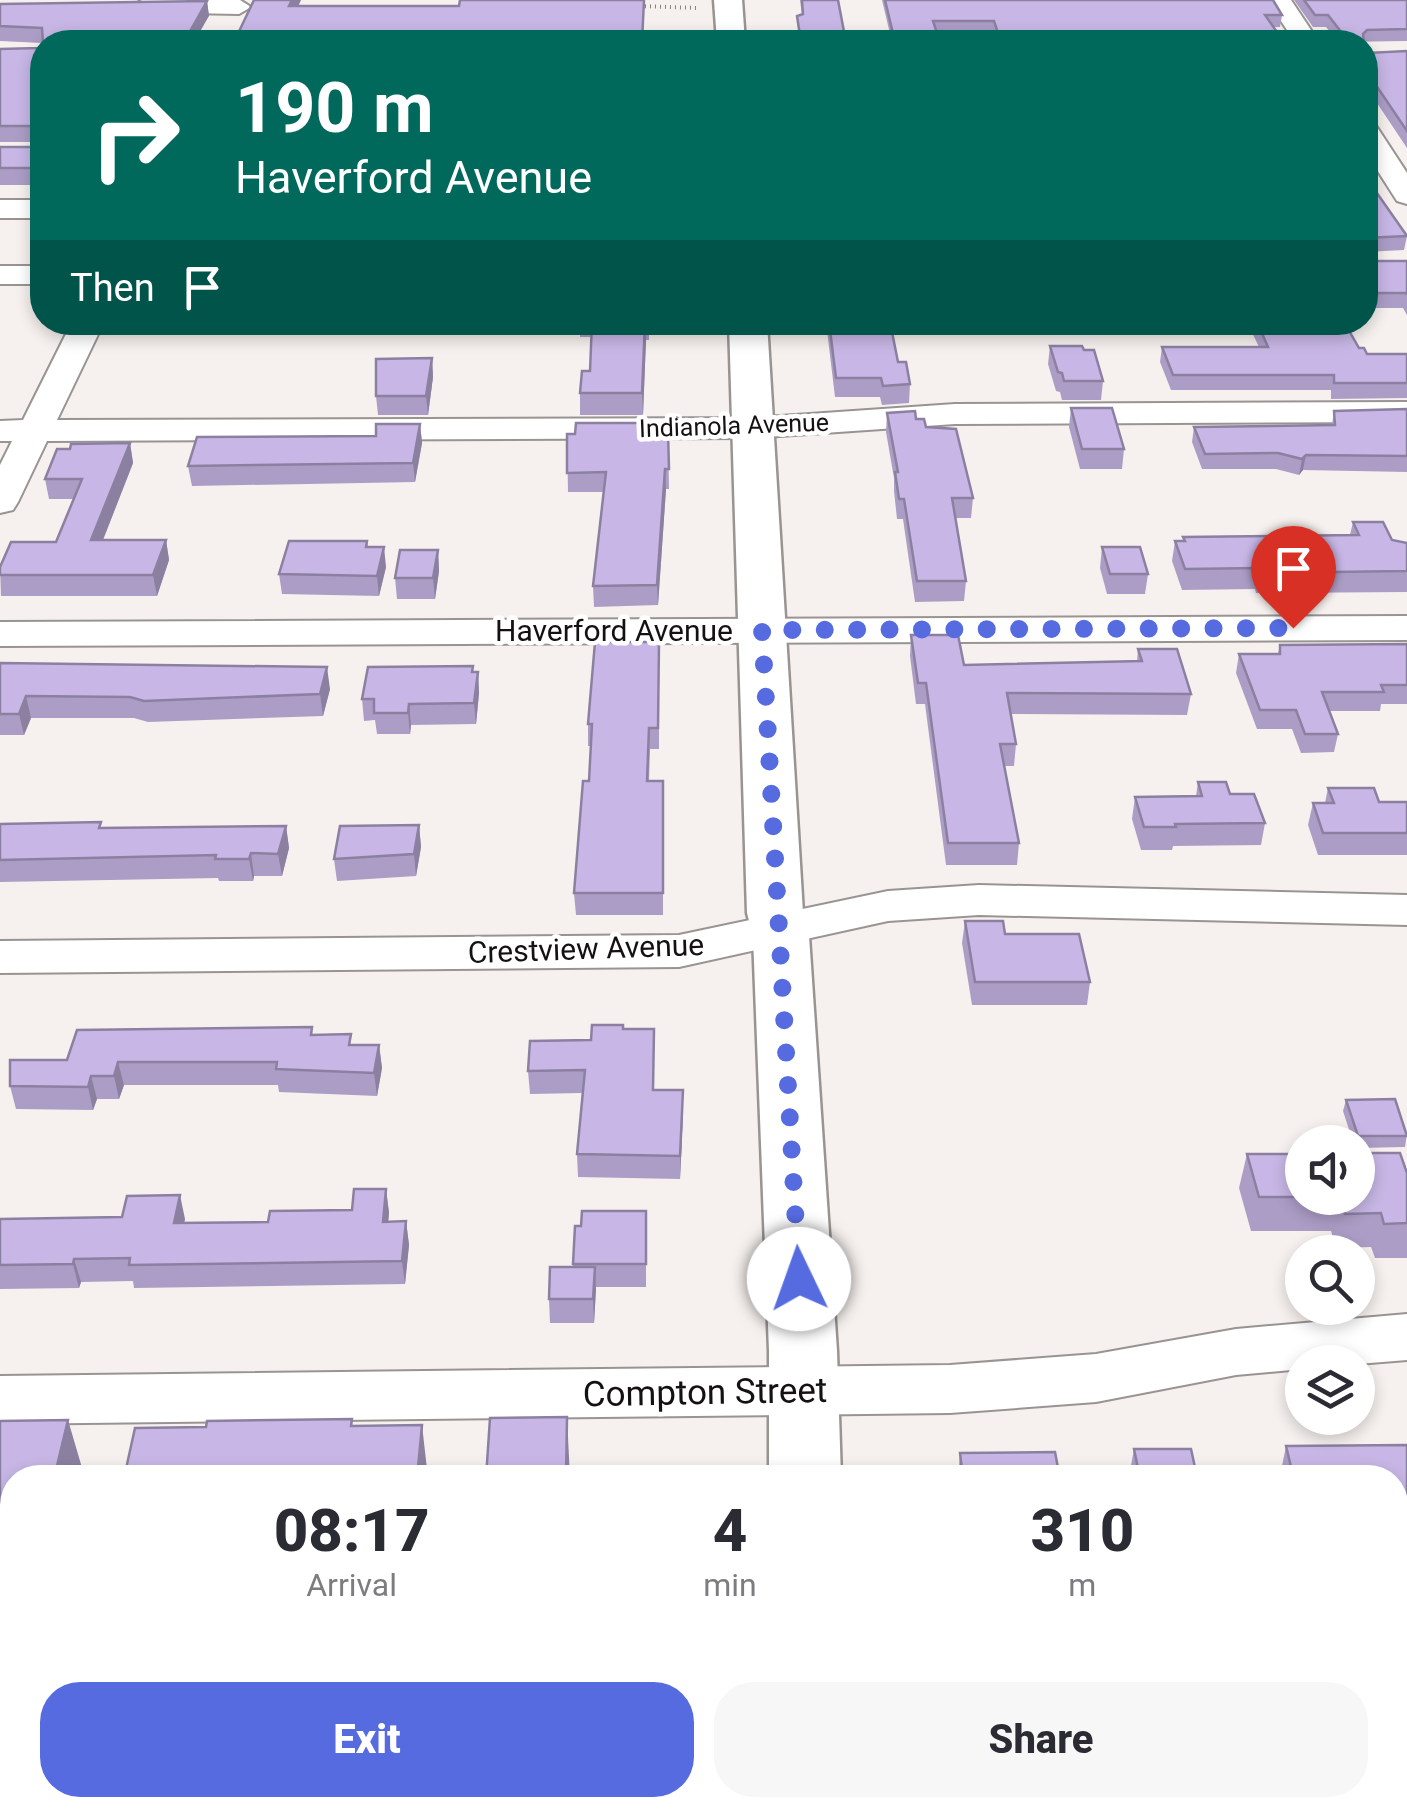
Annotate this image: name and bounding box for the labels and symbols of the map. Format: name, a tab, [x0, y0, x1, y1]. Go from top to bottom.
street label: Indianola Avenue	[639, 408, 830, 443]
pin	[1251, 526, 1336, 629]
street label: Haverford Avenue	[495, 613, 733, 648]
street label: Crestview Avenue	[467, 927, 705, 970]
position arrow	[747, 1227, 851, 1331]
street label: Compton Street	[582, 1370, 828, 1415]

